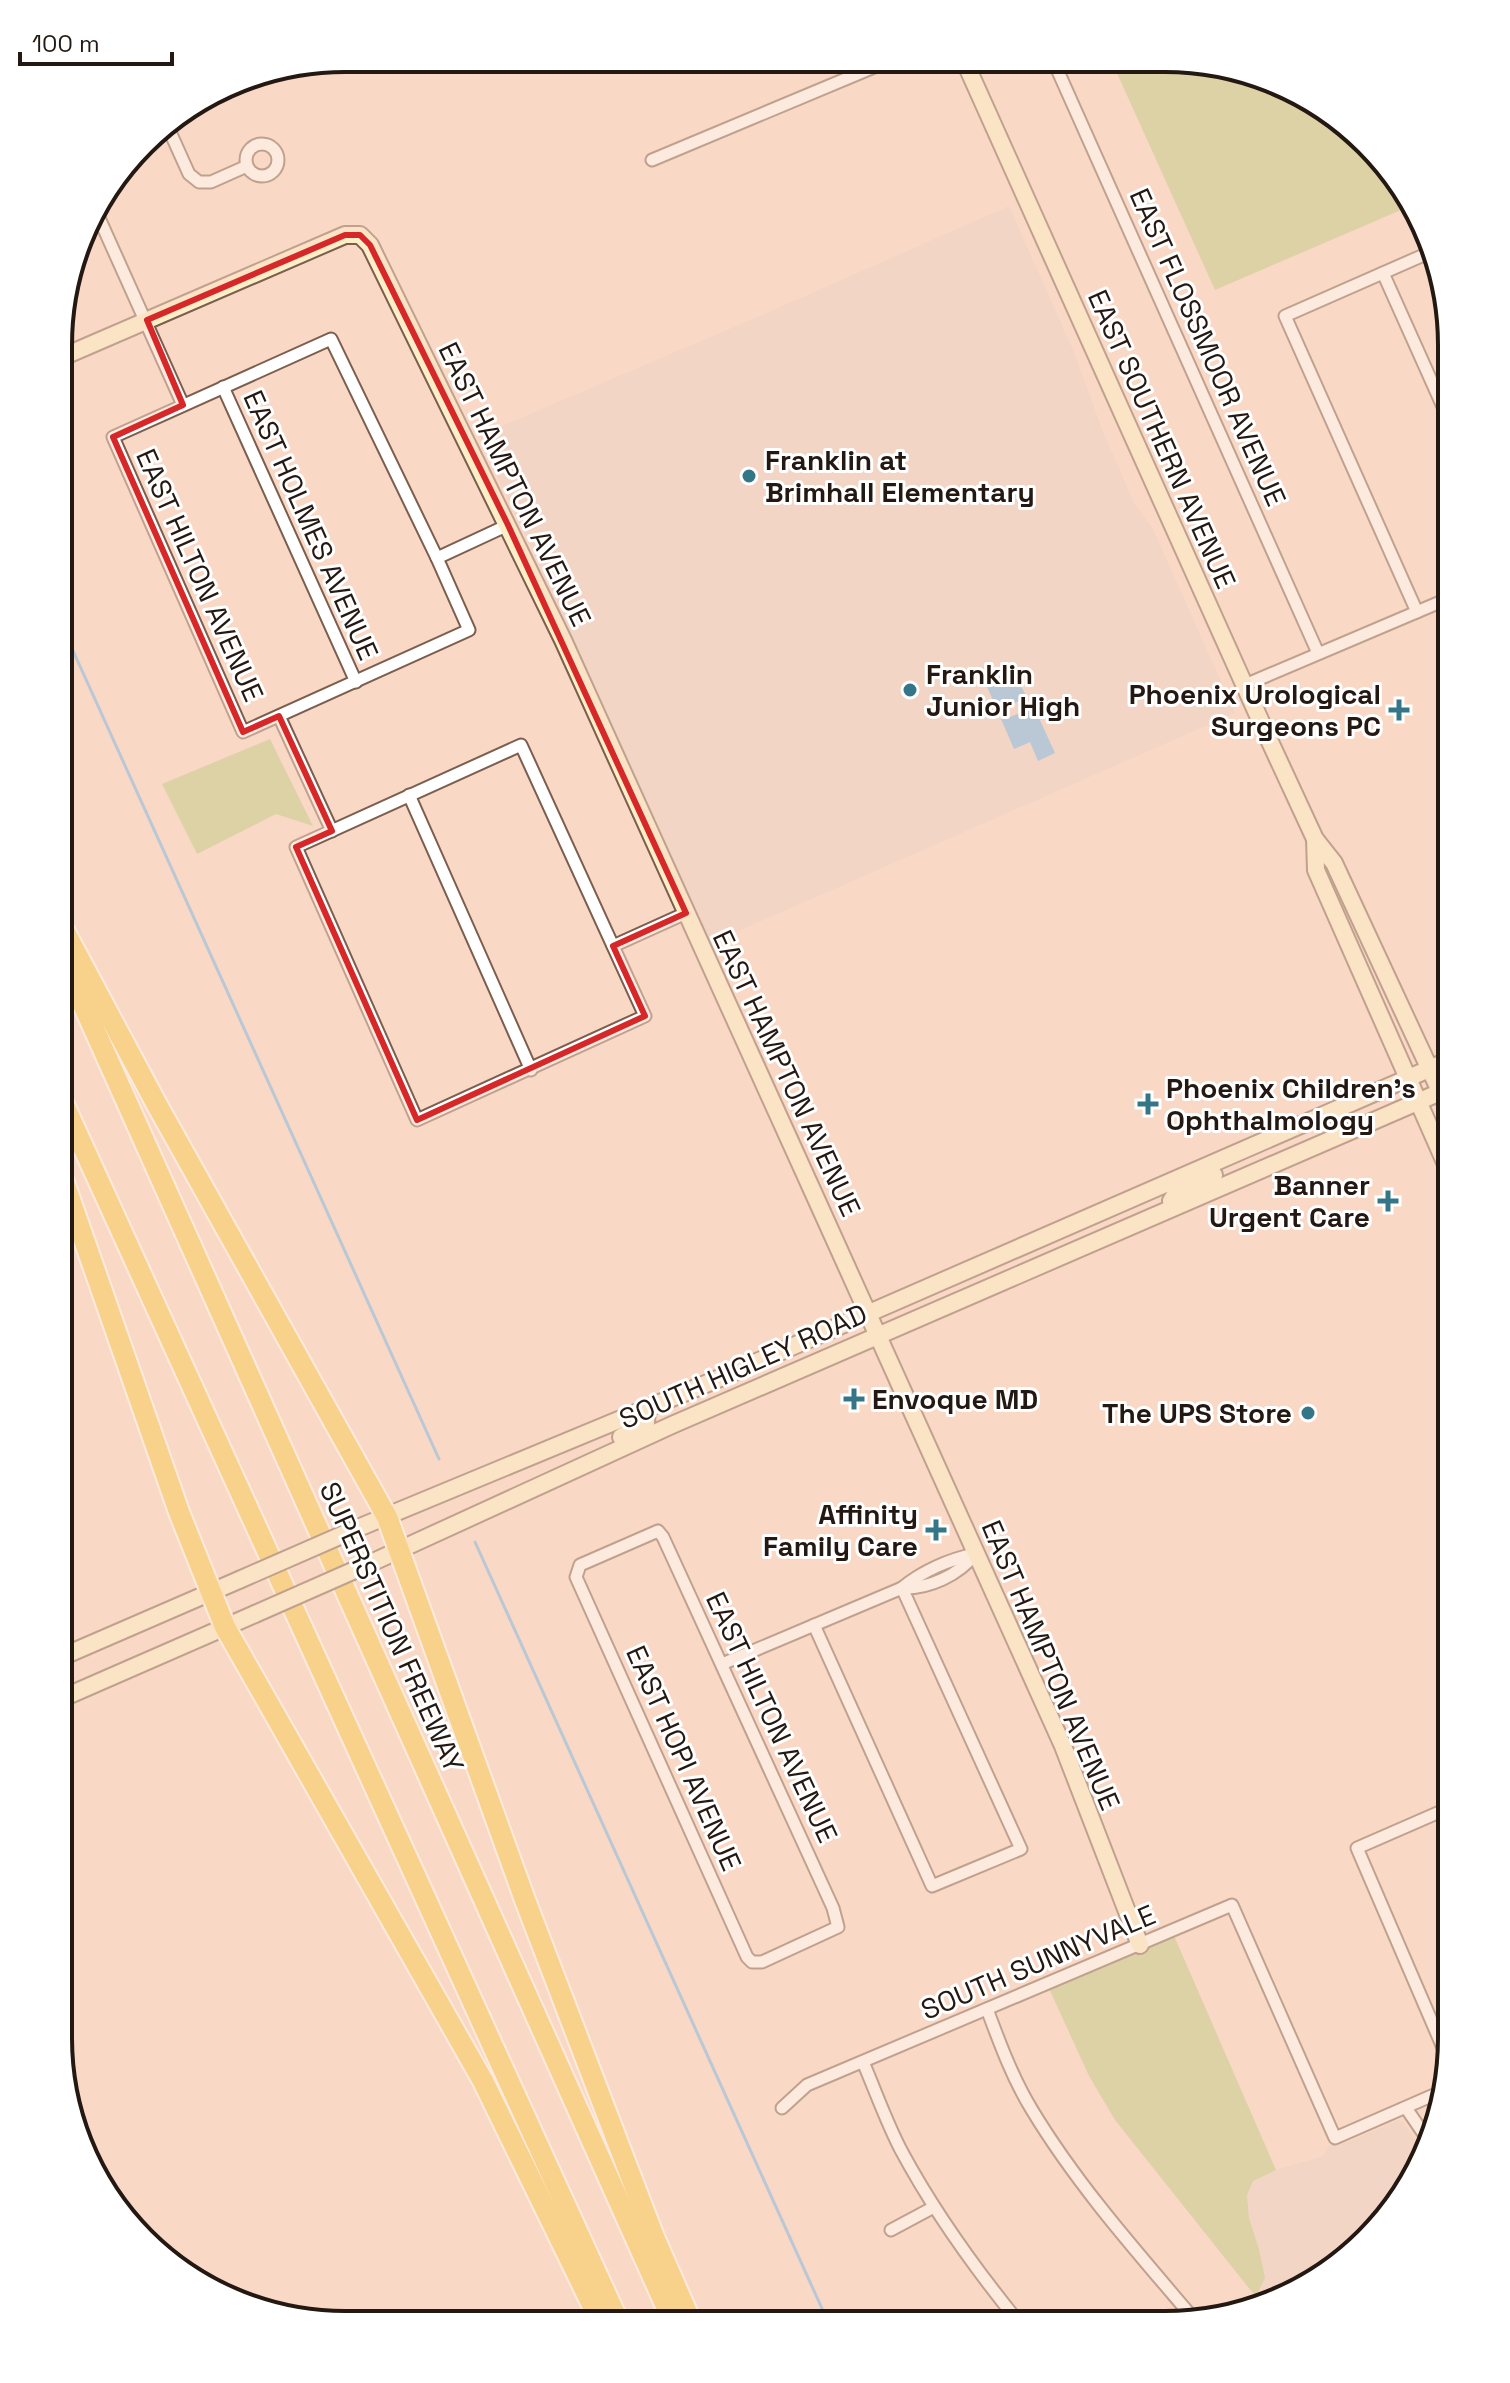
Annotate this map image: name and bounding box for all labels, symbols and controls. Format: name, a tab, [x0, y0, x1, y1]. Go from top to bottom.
scale bar	[20, 16, 172, 66]
text: 100 m	[32, 28, 100, 59]
street label: EAST FLOSSMOOR AVENUE	[1122, 183, 1294, 511]
street label: EAST SOUTHERN AVENUE	[1080, 284, 1244, 594]
street label: EAST HAMPTON AVENUE	[431, 336, 599, 632]
street label: EAST HOLMES AVENUE	[235, 385, 387, 665]
place label: Franklin at Brimhall Elementary	[765, 442, 1035, 510]
street label: EAST HILTON AVENUE	[128, 443, 272, 707]
marker: Franklin at Brimhall Elementary	[740, 467, 758, 485]
place label: Franklin Junior High	[926, 656, 1080, 724]
place label: Phoenix Urological Surgeons PC	[1129, 676, 1381, 744]
marker: Franklin Junior High	[901, 681, 919, 699]
marker: Phoenix Urological Surgeons PC	[1388, 699, 1410, 721]
street label: EAST HAMPTON AVENUE	[705, 924, 869, 1222]
place label: Phoenix Children's Ophthalmology	[1166, 1070, 1416, 1138]
marker: Phoenix Children's Ophthalmology	[1137, 1093, 1159, 1115]
place label: Banner Urgent Care	[1209, 1167, 1370, 1235]
marker: Banner Urgent Care	[1377, 1190, 1399, 1212]
street label: SOUTH HIGLEY ROAD	[613, 1295, 873, 1437]
place label: Envoque MD	[872, 1381, 1038, 1417]
marker: Envoque MD	[843, 1388, 865, 1410]
place label: The UPS Store	[1102, 1395, 1292, 1431]
marker: The UPS Store	[1299, 1404, 1317, 1422]
street label: SUPERSTITION FREEWAY	[312, 1476, 472, 1778]
place label: Affinity Family Care	[763, 1496, 918, 1564]
street label: EAST HAMPTON AVENUE	[974, 1515, 1128, 1815]
marker: Affinity Family Care	[925, 1519, 947, 1541]
street label: EAST HILTON AVENUE	[698, 1586, 846, 1848]
street label: EAST HOPI AVENUE	[618, 1640, 750, 1876]
street label: SOUTH SUNNYVALE	[915, 1896, 1161, 2028]

